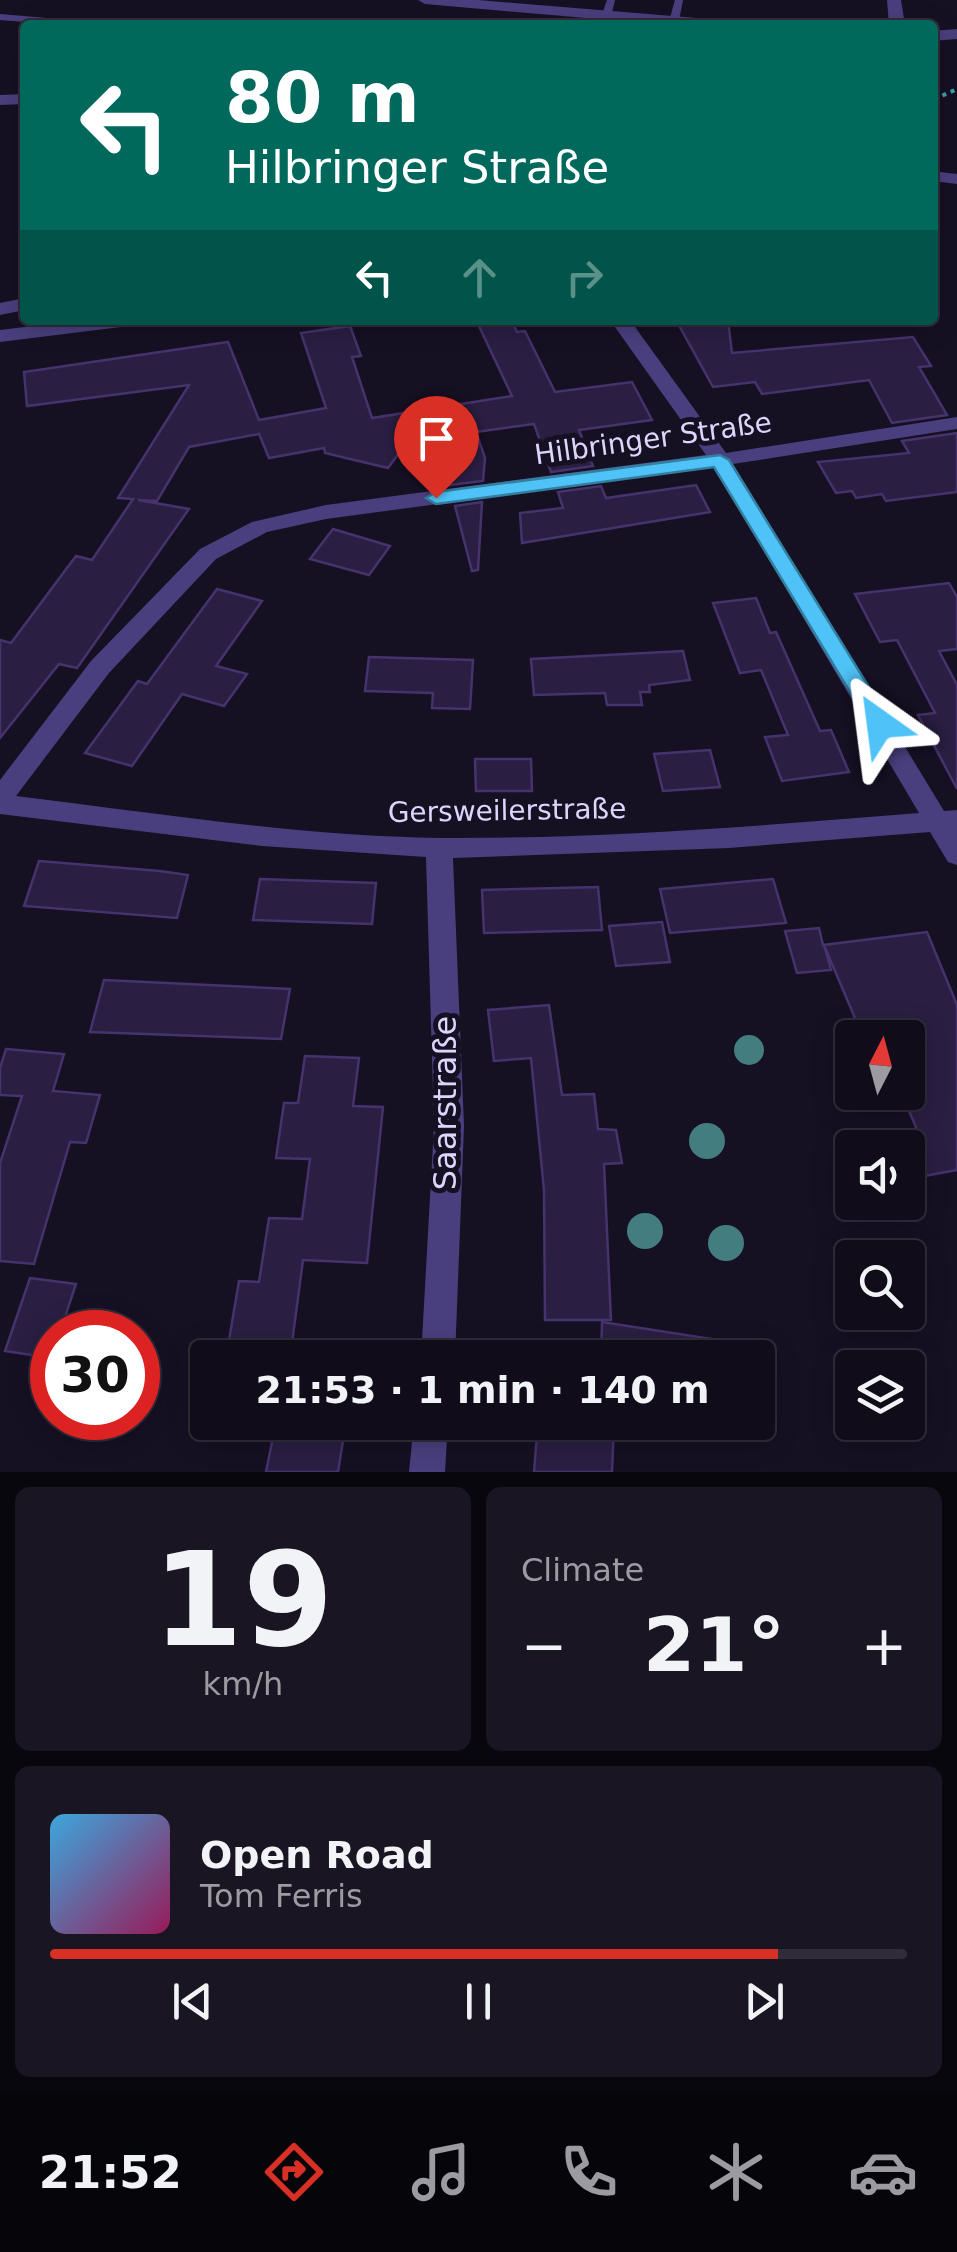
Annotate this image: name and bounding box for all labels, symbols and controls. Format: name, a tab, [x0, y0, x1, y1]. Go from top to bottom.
text: 80 m	[225, 57, 420, 139]
icon: left	[60, 60, 190, 190]
text: Hilbringer Straße	[225, 141, 609, 194]
icon: left	[347, 250, 402, 305]
icon: ahead	[452, 250, 507, 305]
icon: right	[557, 250, 612, 305]
pin	[394, 396, 479, 499]
street label: Hilbringer Straße	[532, 406, 774, 471]
icon: arrive	[409, 411, 464, 466]
position arrow	[828, 672, 932, 776]
street label: Gersweilerstraße	[387, 792, 627, 829]
street label: Saarstraße	[426, 1016, 464, 1190]
north arrow	[835, 1020, 925, 1110]
map controls	[835, 1020, 925, 1440]
button: sound	[835, 1130, 925, 1220]
button: search	[835, 1240, 925, 1330]
speed limit sign: 30	[30, 1310, 160, 1440]
button: layers	[835, 1350, 925, 1440]
text: 21:53 · 1 min · 140 m	[255, 1368, 710, 1412]
text: 19	[153, 1524, 333, 1676]
text: Climate	[521, 1551, 644, 1589]
text: 21°	[643, 1601, 785, 1689]
text: −	[521, 1614, 567, 1678]
text: +	[861, 1614, 907, 1678]
text: km/h	[203, 1665, 283, 1703]
text: Open Road	[200, 1833, 434, 1877]
text: Tom Ferris	[200, 1877, 363, 1915]
icon: previous	[165, 1974, 220, 2029]
icon: pause	[451, 1974, 506, 2029]
icon: next	[737, 1974, 792, 2029]
icon: directions	[259, 2137, 329, 2207]
icon: music	[406, 2137, 476, 2207]
icon: phone	[554, 2137, 624, 2207]
icon: climate	[701, 2137, 771, 2207]
icon: car	[848, 2137, 918, 2207]
text: 21:52	[39, 2146, 182, 2199]

